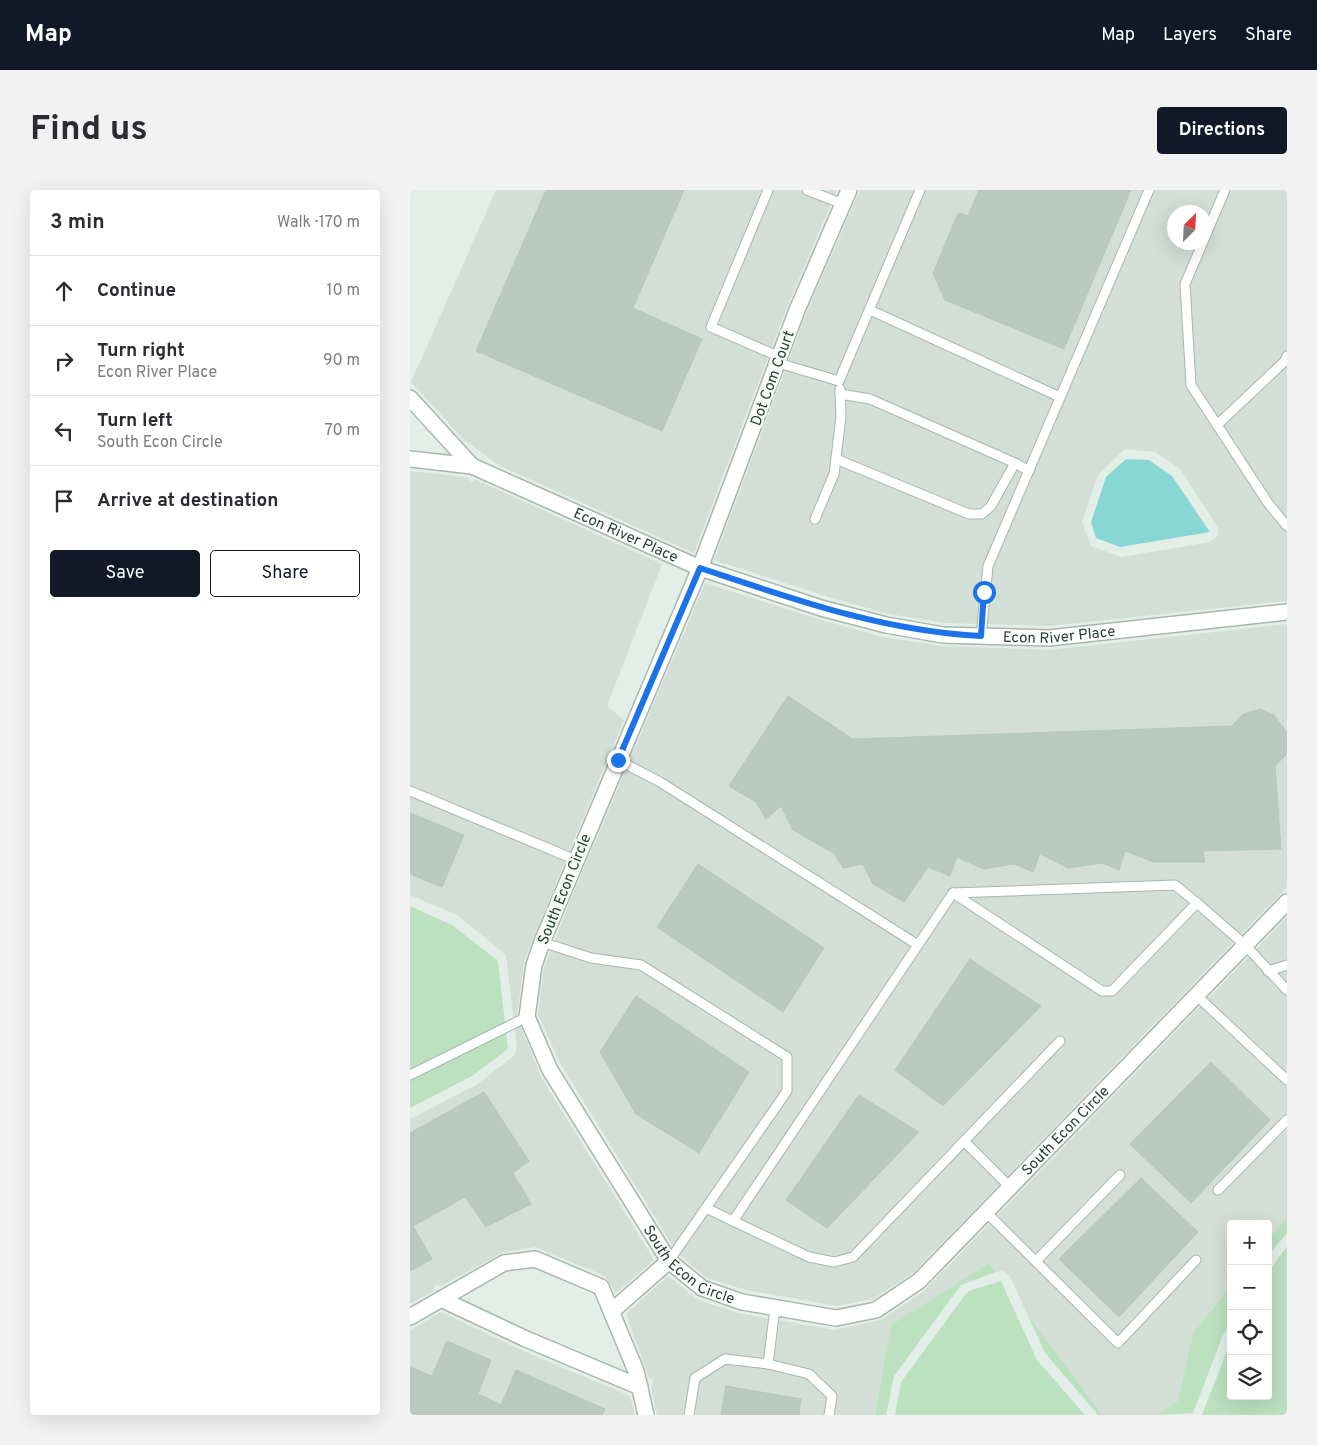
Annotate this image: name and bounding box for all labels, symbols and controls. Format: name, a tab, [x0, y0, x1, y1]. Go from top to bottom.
text: Map	[25, 20, 72, 50]
text: Map	[1101, 24, 1135, 47]
text: Layers	[1163, 24, 1217, 47]
text: Share	[1245, 24, 1292, 47]
button: Directions	[1157, 107, 1287, 154]
text: Find us	[30, 108, 148, 152]
north arrow	[1167, 205, 1212, 250]
text: 3 min	[50, 209, 105, 236]
text: Walk · 170 m	[277, 213, 360, 233]
icon: ahead	[50, 277, 78, 305]
text: Continue	[97, 279, 176, 303]
text: 10 m	[326, 281, 360, 301]
street label: Dot Com Court	[747, 328, 799, 429]
text: Turn right	[97, 339, 185, 363]
icon: right	[50, 347, 78, 375]
text: 90 m	[323, 351, 360, 371]
text: Econ River Place	[97, 363, 217, 383]
text: Turn left	[97, 409, 173, 433]
icon: left	[50, 417, 78, 445]
text: 70 m	[325, 421, 360, 441]
text: South Econ Circle	[97, 433, 223, 453]
icon: arrive	[50, 487, 78, 515]
text: Arrive at destination	[97, 489, 278, 513]
street label: Econ River Place	[570, 505, 681, 568]
button: Save	[50, 550, 200, 597]
button: Share	[210, 550, 360, 597]
route start	[973, 581, 996, 604]
street label: Econ River Place	[1003, 623, 1116, 649]
route end	[607, 749, 630, 772]
street label: South Econ Circle	[535, 831, 596, 948]
street label: South Econ Circle	[1018, 1083, 1114, 1180]
map controls	[1227, 1220, 1272, 1400]
button: +	[1227, 1220, 1272, 1265]
street label: South Econ Circle	[638, 1222, 737, 1310]
button: −	[1227, 1265, 1272, 1310]
button: locate	[1227, 1310, 1272, 1355]
button: layers	[1227, 1355, 1272, 1400]

